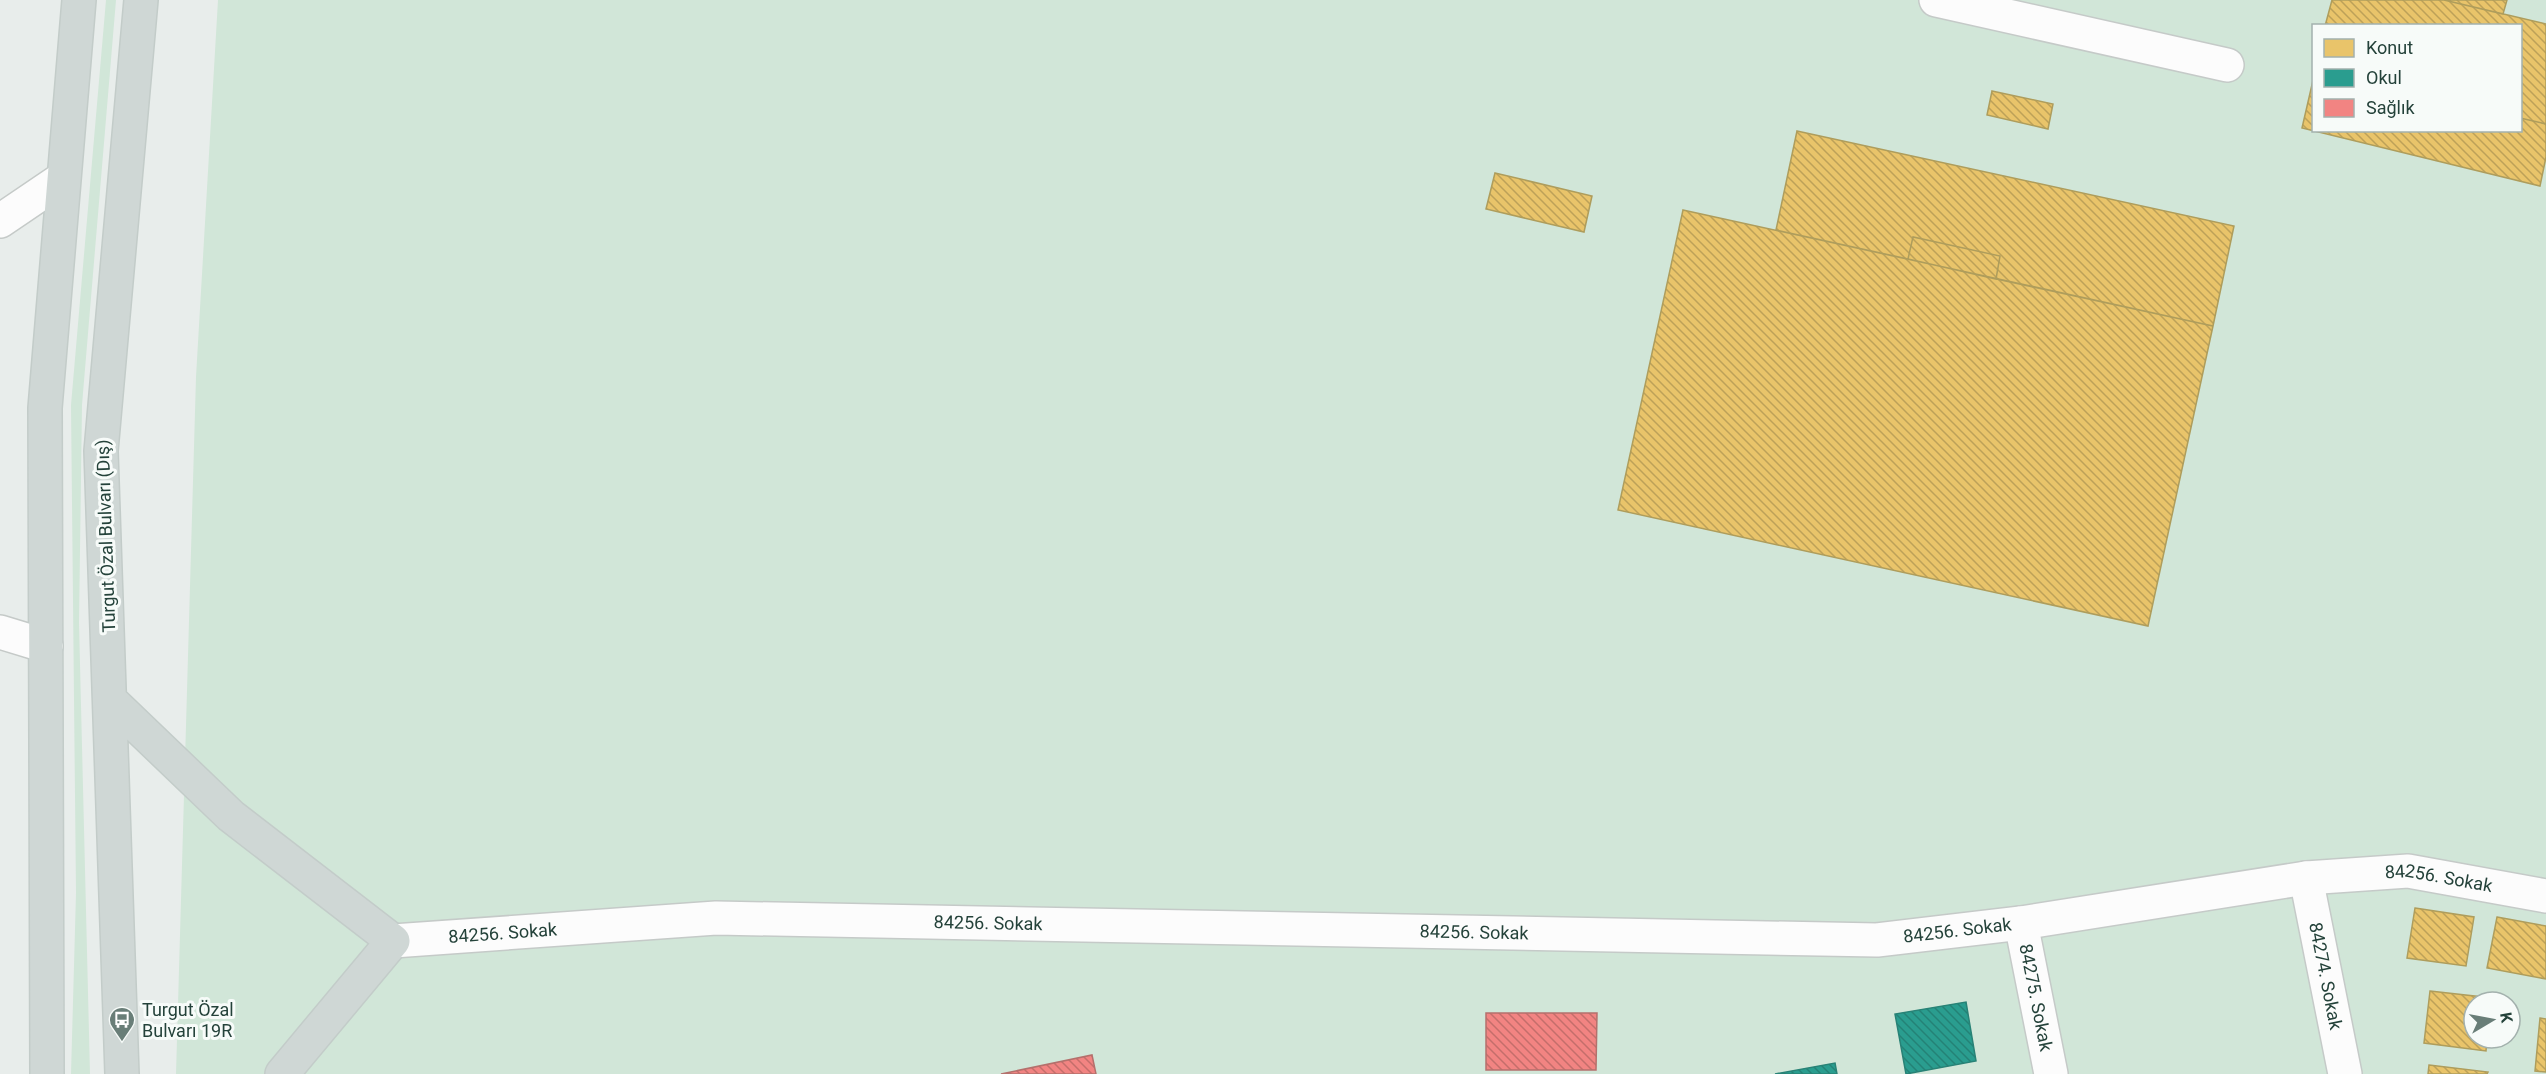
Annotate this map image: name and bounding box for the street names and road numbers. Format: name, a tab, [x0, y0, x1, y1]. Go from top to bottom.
street label: Turgut Özal Bulvarı (Dış)	[92, 439, 120, 633]
street label: 84256. Sokak	[2384, 860, 2495, 896]
street label: 84256. Sokak	[934, 911, 1044, 934]
street label: 84256. Sokak	[1902, 913, 2014, 947]
street label: 84256. Sokak	[448, 918, 559, 947]
street label: 84256. Sokak	[1419, 920, 1530, 943]
street label: 84274. Sokak	[2305, 921, 2347, 1032]
street label: 84275. Sokak	[2015, 942, 2057, 1054]

